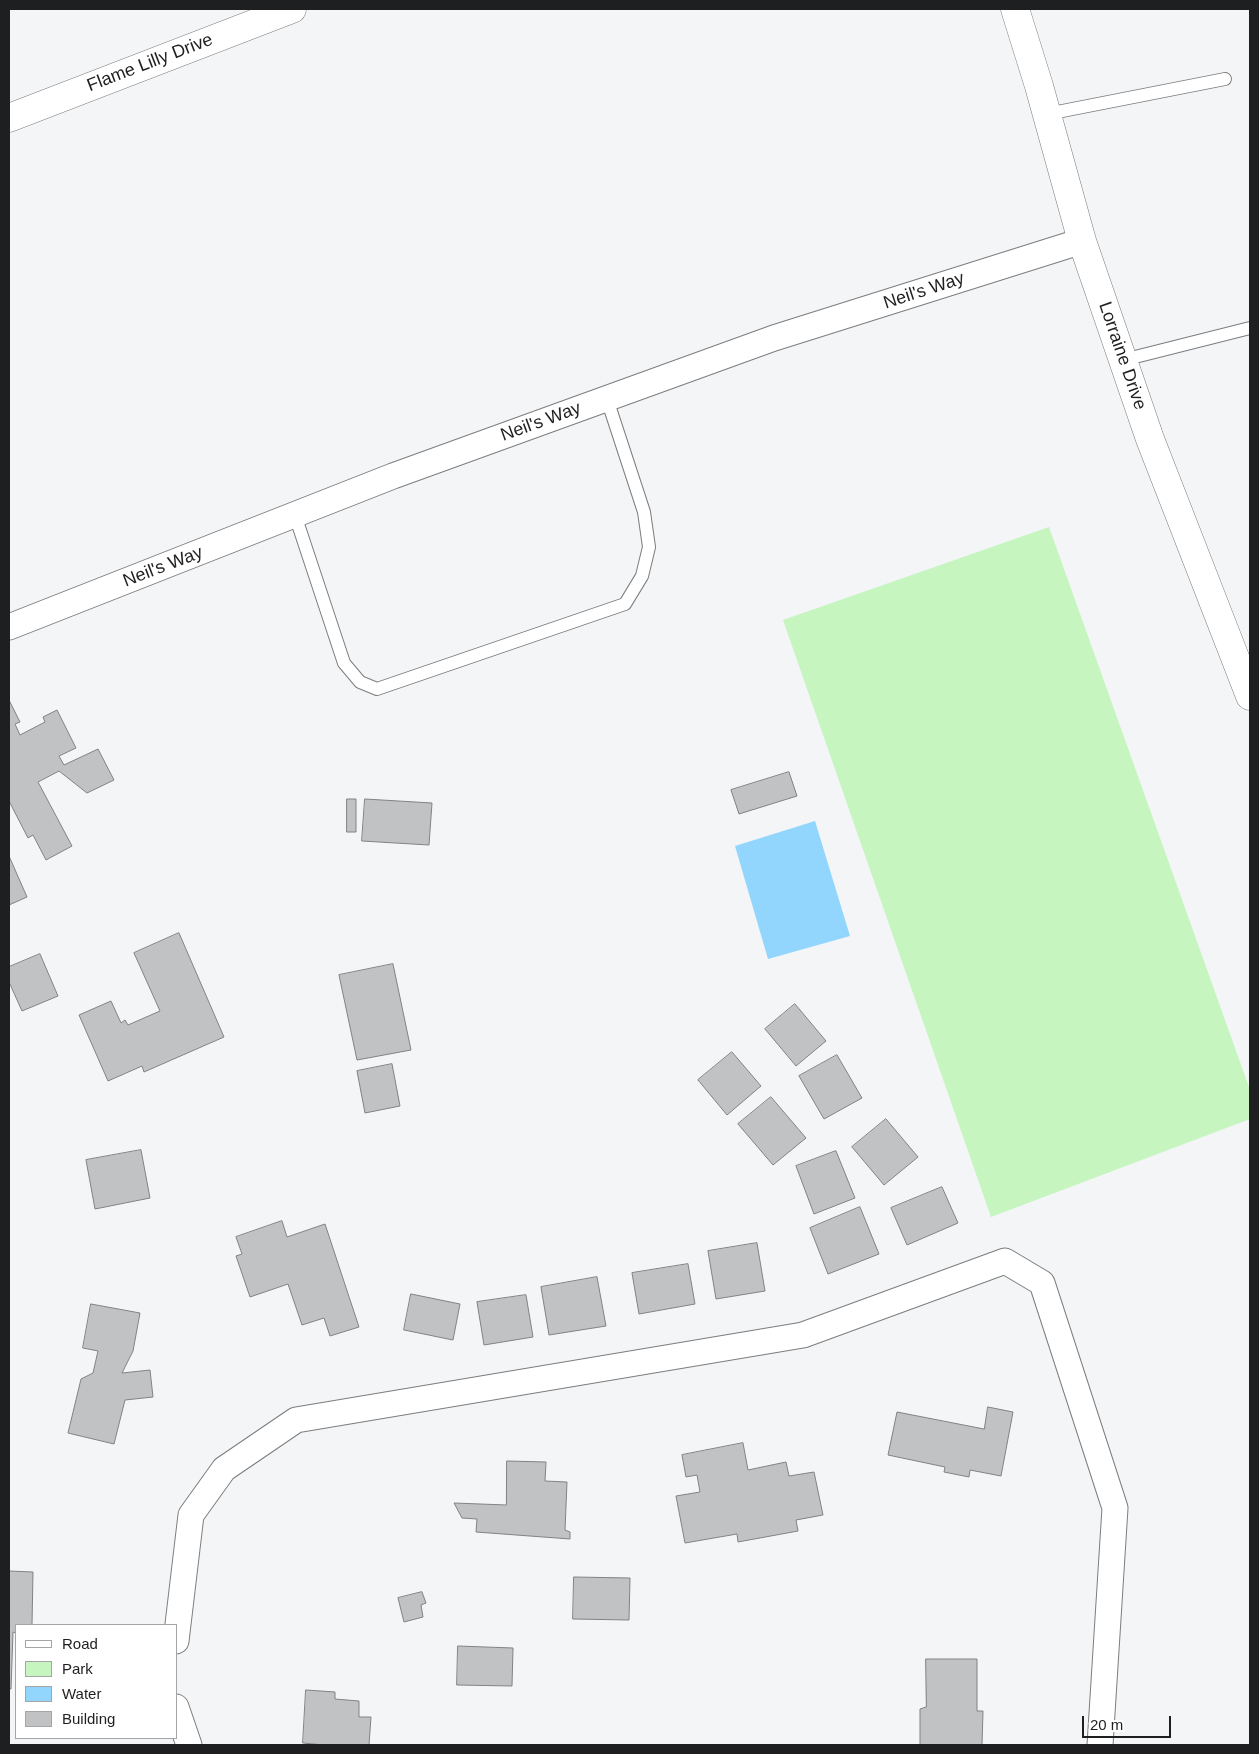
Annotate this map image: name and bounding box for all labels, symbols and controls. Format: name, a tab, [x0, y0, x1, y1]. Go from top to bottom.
street label: Flame Lilly Drive	[84, 29, 216, 97]
street label: Neil's Way	[881, 268, 967, 314]
street label: Lorraine Drive	[1093, 299, 1151, 413]
street label: Neil's Way	[498, 398, 584, 446]
street label: Neil's Way	[120, 542, 206, 592]
legend	[15, 1624, 178, 1739]
text: Road	[62, 1635, 98, 1652]
text: Park	[62, 1660, 93, 1677]
text: Water	[62, 1685, 101, 1702]
scale bar	[1084, 1706, 1173, 1738]
text: Building	[62, 1710, 115, 1727]
text: 20 m	[1090, 1716, 1123, 1733]

